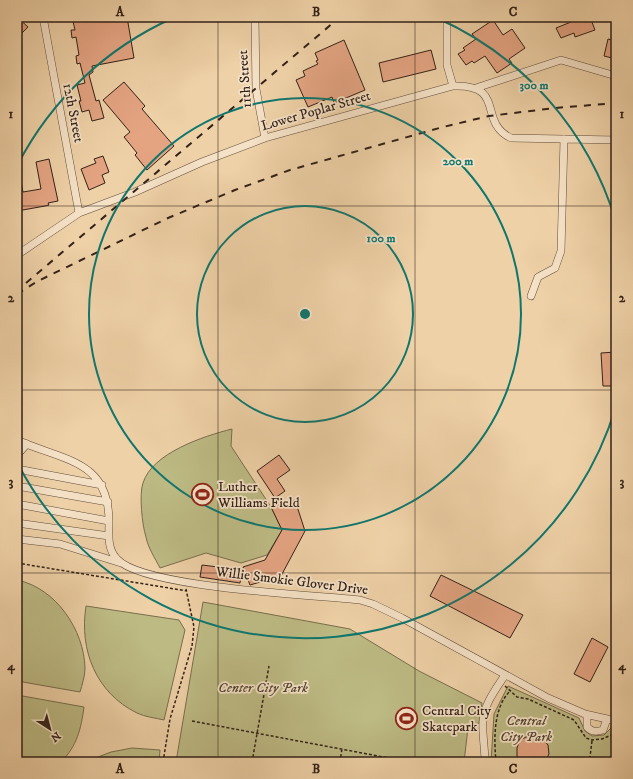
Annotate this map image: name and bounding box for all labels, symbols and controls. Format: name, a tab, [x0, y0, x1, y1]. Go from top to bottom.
text: A	[115, 4, 125, 20]
text: B	[312, 4, 320, 20]
text: C	[509, 4, 518, 20]
street label: 11th Street	[234, 49, 256, 109]
text: 300 m	[520, 78, 548, 93]
street label: 12th Street	[58, 82, 88, 145]
street label: Lower Poplar Street	[259, 87, 373, 135]
text: 1	[9, 106, 14, 122]
text: 1	[620, 106, 625, 122]
text: 200 m	[443, 154, 473, 169]
text: 100 m	[367, 231, 395, 246]
text: 2	[8, 290, 15, 306]
text: 2	[619, 290, 626, 306]
centre of rings	[298, 307, 312, 321]
text: 3	[9, 474, 14, 490]
text: 3	[620, 474, 625, 490]
place label: Luther Williams Field	[217, 478, 300, 512]
sports icon: Luther Williams Field	[189, 482, 215, 508]
street label: Willie Smokie Glover Drive	[214, 563, 369, 599]
text: 4	[6, 658, 15, 675]
text: 4	[617, 658, 626, 675]
park label: Center City Park	[218, 679, 308, 697]
place label: Central City Skatepark	[422, 702, 491, 736]
sports icon: Central City Skatepark	[393, 706, 419, 732]
north arrow	[30, 709, 70, 749]
park label: Central City Park	[500, 712, 552, 746]
text: N	[48, 728, 63, 745]
text: A	[115, 761, 125, 777]
text: B	[312, 761, 320, 777]
text: C	[509, 761, 518, 777]

